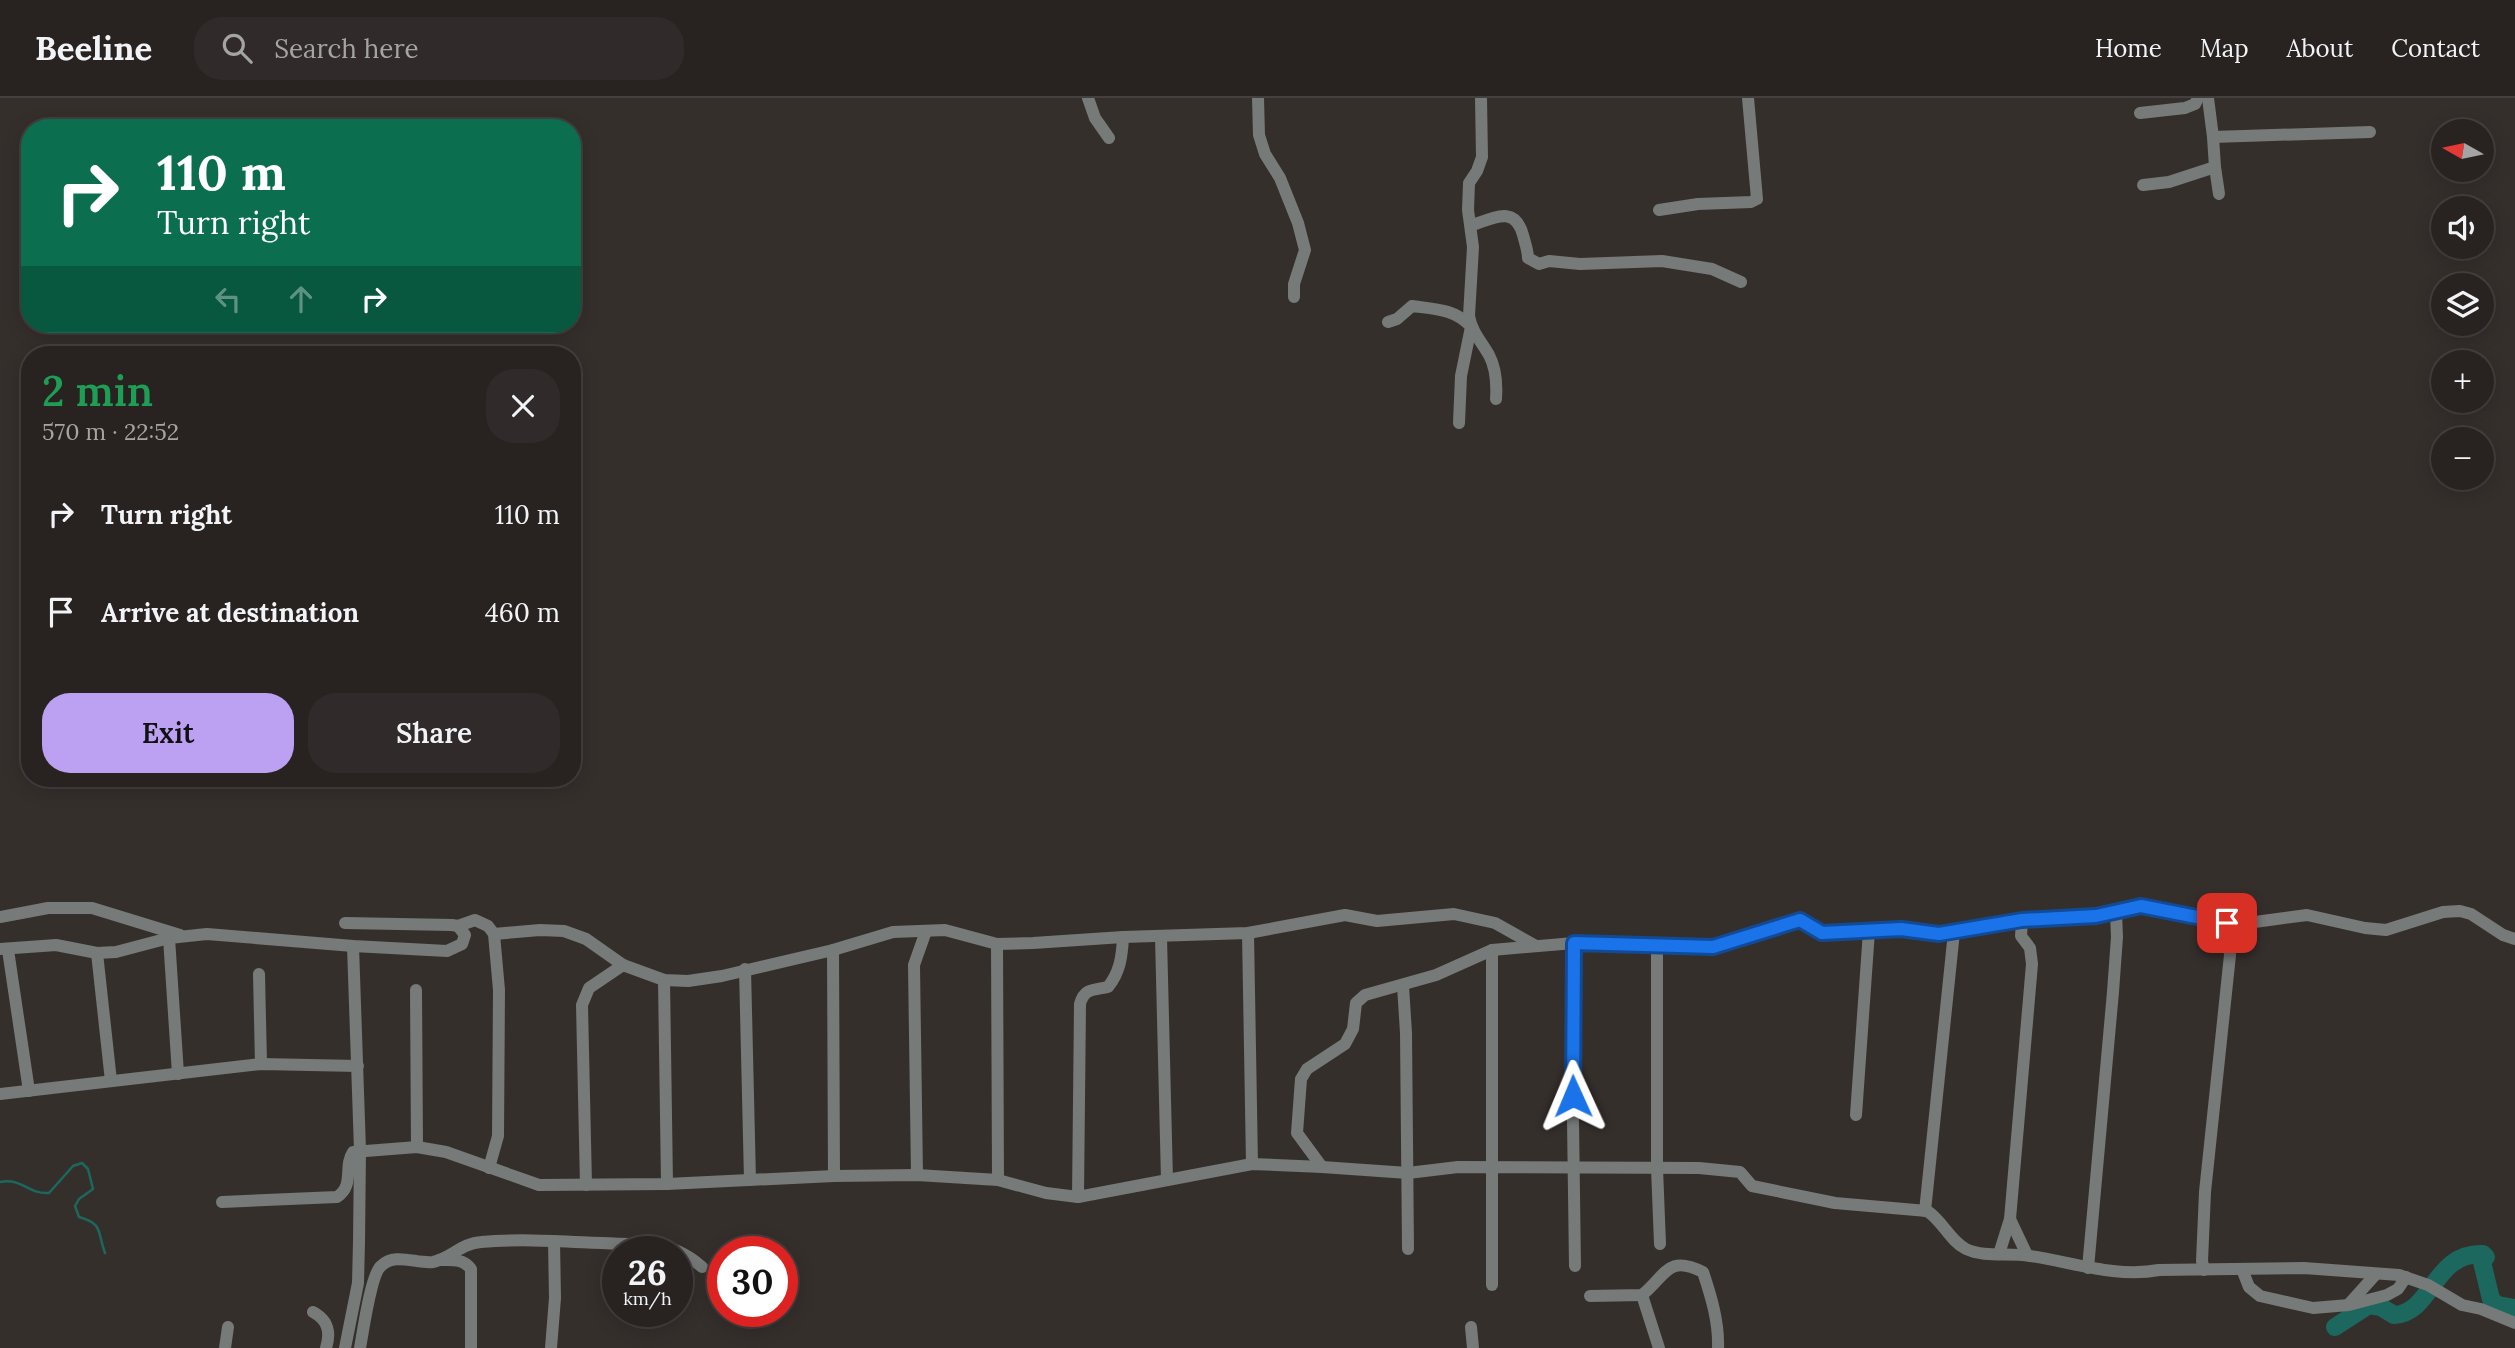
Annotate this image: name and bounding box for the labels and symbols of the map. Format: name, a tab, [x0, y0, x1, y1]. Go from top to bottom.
north arrow	[2431, 119, 2494, 182]
pin	[2197, 893, 2257, 953]
position arrow	[1536, 1059, 1610, 1133]
speed limit sign: 30	[707, 1236, 798, 1327]

